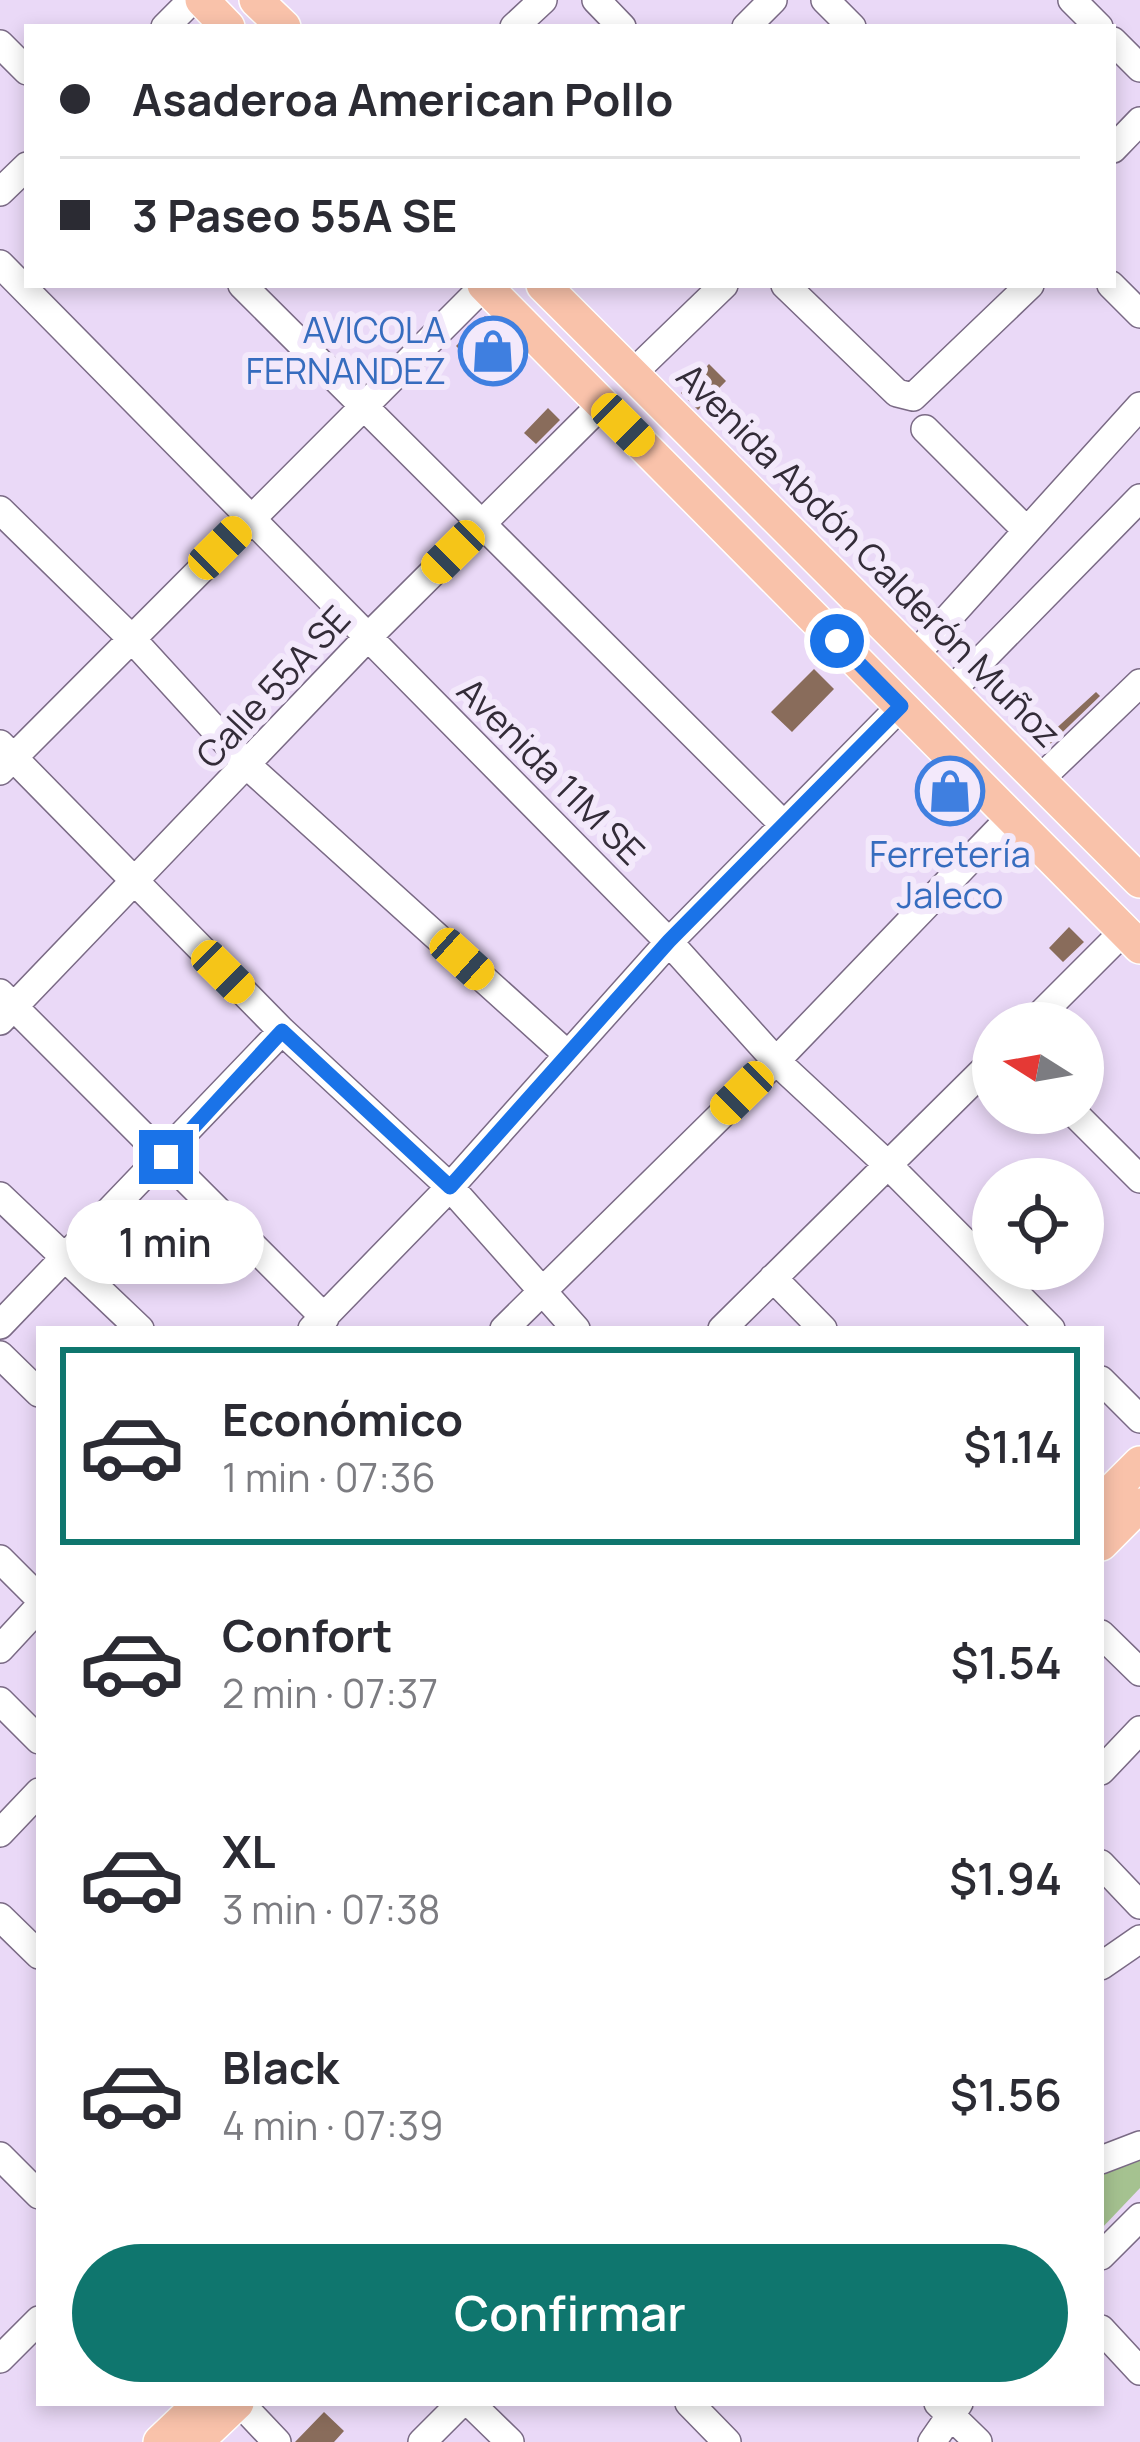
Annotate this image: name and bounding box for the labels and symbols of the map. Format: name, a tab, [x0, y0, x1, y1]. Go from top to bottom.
place label: AVICOLA FERNANDEZ	[246, 305, 446, 395]
shop icon: AVICOLA FERNANDEZ	[458, 316, 528, 386]
street label: Avenida Abdón Calderón Muñoz	[666, 352, 1072, 758]
car	[585, 387, 661, 463]
car	[182, 510, 258, 586]
car	[415, 514, 491, 590]
street label: Calle 55A SE	[185, 595, 360, 778]
route start	[810, 614, 864, 668]
street label: Avenida 11M SE	[447, 666, 656, 875]
shop icon: Ferretería Jaleco	[915, 756, 985, 826]
place label: Ferretería Jaleco	[869, 829, 1031, 919]
car	[423, 922, 501, 996]
car	[185, 934, 261, 1010]
north arrow	[972, 1002, 1104, 1134]
car	[704, 1055, 780, 1131]
route end	[139, 1130, 193, 1184]
callout: 1 min	[67, 1199, 265, 1283]

